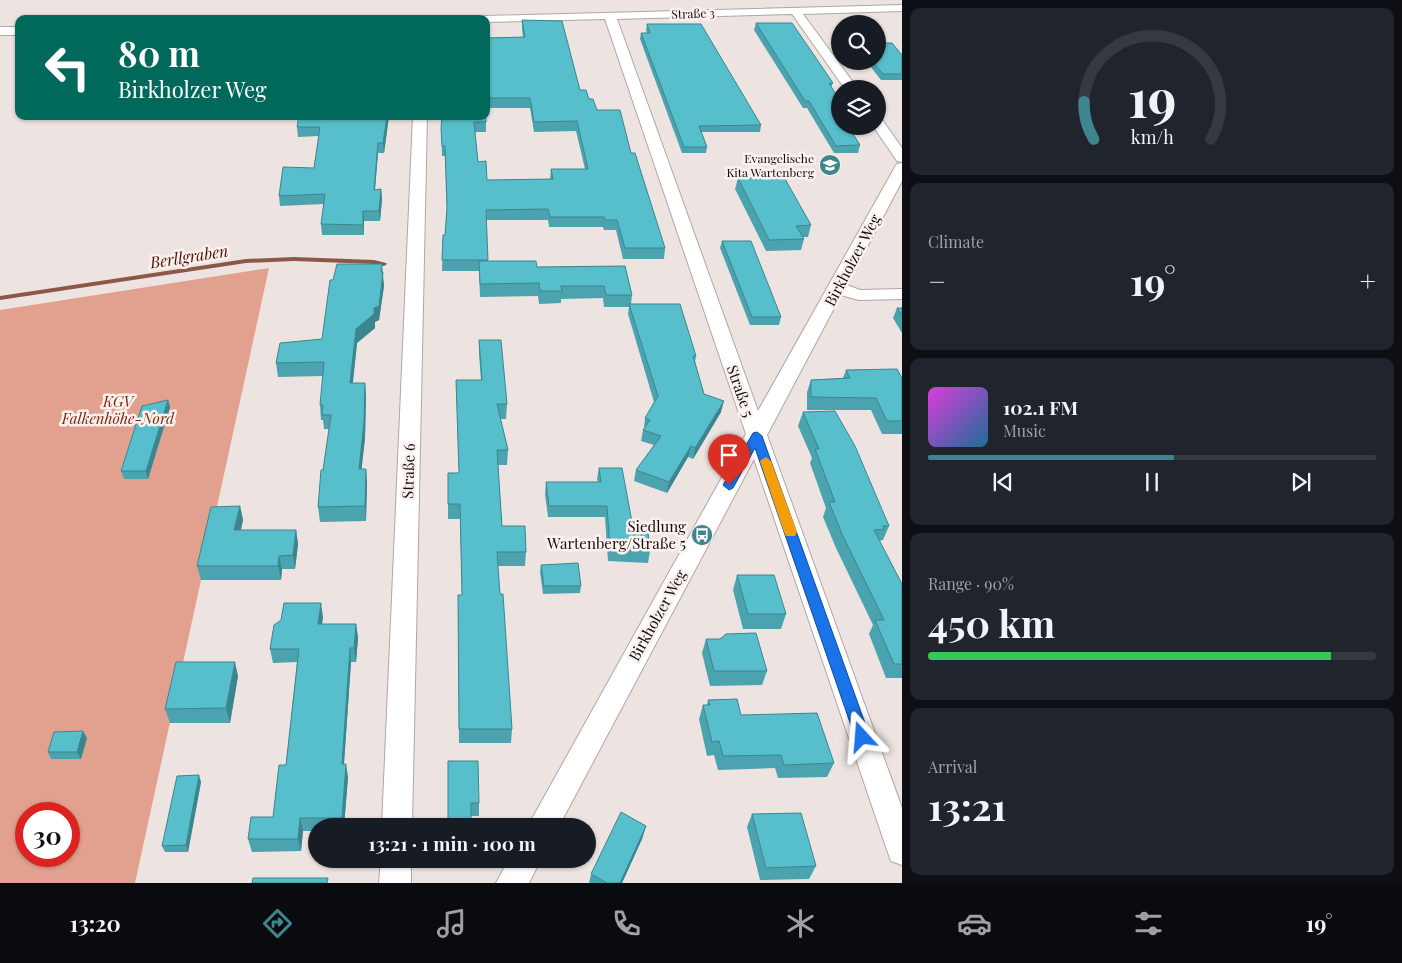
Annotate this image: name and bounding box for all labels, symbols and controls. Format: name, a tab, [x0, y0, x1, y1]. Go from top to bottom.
street label: Straße 3	[671, 4, 715, 22]
map controls	[831, 15, 886, 135]
button: search	[831, 15, 886, 70]
text: 80 m	[118, 29, 200, 76]
icon: left	[35, 35, 100, 100]
text: 19	[1128, 62, 1176, 131]
text: Birkholzer Weg	[118, 74, 267, 104]
button: layers	[831, 80, 886, 135]
text: km/h	[1131, 125, 1174, 148]
place label: Evangelische Kita Wartenberg	[726, 150, 815, 180]
school or university icon: Evangelische Kita Wartenberg	[818, 153, 842, 177]
street label: Birkholzer Weg	[819, 210, 885, 309]
text: Climate	[928, 231, 984, 252]
water label: Berllgraben	[147, 239, 230, 273]
text: 19°	[1130, 255, 1176, 306]
text: −	[928, 262, 946, 299]
text: +	[1360, 262, 1376, 299]
street label: Straße 5	[723, 362, 759, 420]
park label: KGV Falkenhöhe-Nord	[61, 391, 175, 428]
text: 102.1 FM	[1003, 394, 1078, 420]
text: Music	[1003, 420, 1046, 441]
pin	[708, 434, 750, 485]
icon: arrive	[715, 441, 743, 469]
street label: Straße 6	[397, 443, 419, 499]
icon: previous	[989, 468, 1017, 496]
icon: pause	[1138, 468, 1166, 496]
icon: next	[1287, 468, 1315, 496]
place label: Siedlung Wartenberg/Straße 5	[546, 516, 686, 553]
bus stop icon: Siedlung Wartenberg/Straße 5	[690, 523, 714, 547]
street label: Birkholzer Weg	[624, 566, 690, 664]
text: Range · 90%	[928, 573, 1014, 594]
text: 450 km	[928, 597, 1055, 648]
position arrow	[835, 710, 887, 762]
text: Arrival	[928, 756, 977, 777]
text: 13:21	[928, 780, 1006, 831]
speed limit sign: 30	[15, 802, 80, 867]
text: 13:21 · 1 min · 100 m	[368, 830, 536, 856]
icon: directions	[260, 906, 295, 941]
icon: music	[434, 906, 469, 941]
icon: phone	[609, 906, 644, 941]
icon: climate	[783, 906, 818, 941]
icon: car	[957, 906, 992, 941]
icon: filters	[1131, 906, 1166, 941]
text: 13:20	[70, 908, 121, 938]
text: 19°	[1306, 908, 1332, 938]

